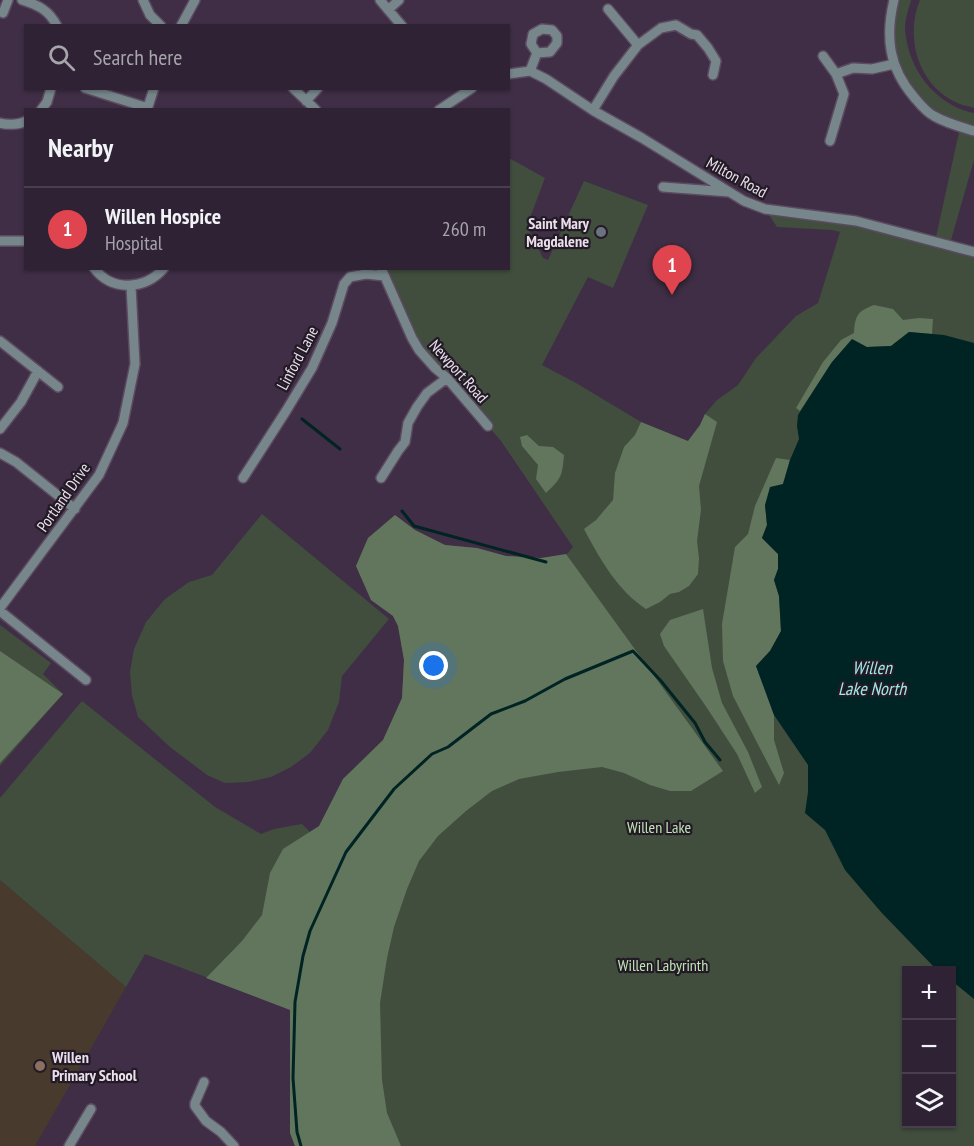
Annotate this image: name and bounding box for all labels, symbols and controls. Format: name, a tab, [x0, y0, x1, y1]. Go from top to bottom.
search box	[24, 24, 510, 90]
icon: search	[45, 41, 78, 74]
text: Search here	[93, 43, 182, 71]
text: Nearby	[48, 131, 113, 164]
street label: Milton Road	[703, 152, 771, 202]
text: Willen Hospice	[105, 202, 221, 230]
place label: Saint Mary Magdalene	[526, 213, 590, 251]
text: 1	[63, 216, 72, 242]
text: 260 m	[442, 216, 486, 242]
marker: Saint Mary Magdalene	[594, 225, 608, 239]
text: Hospital	[105, 230, 162, 256]
pin: 1	[652, 246, 692, 295]
street label: Linford Lane	[272, 323, 322, 393]
street label: Newport Road	[425, 335, 493, 407]
street label: Portland Drive	[32, 459, 94, 535]
your location	[419, 651, 448, 680]
water label: Willen Lake North	[838, 656, 907, 700]
park label: Willen Lake	[627, 817, 691, 837]
park label: Willen Labyrinth	[618, 955, 708, 975]
map controls	[902, 966, 956, 1128]
button: +	[902, 966, 956, 1020]
button: −	[902, 1020, 956, 1074]
place label: Willen Primary School	[51, 1047, 137, 1085]
marker: Willen Primary School	[33, 1059, 47, 1073]
button: layers	[902, 1074, 956, 1128]

